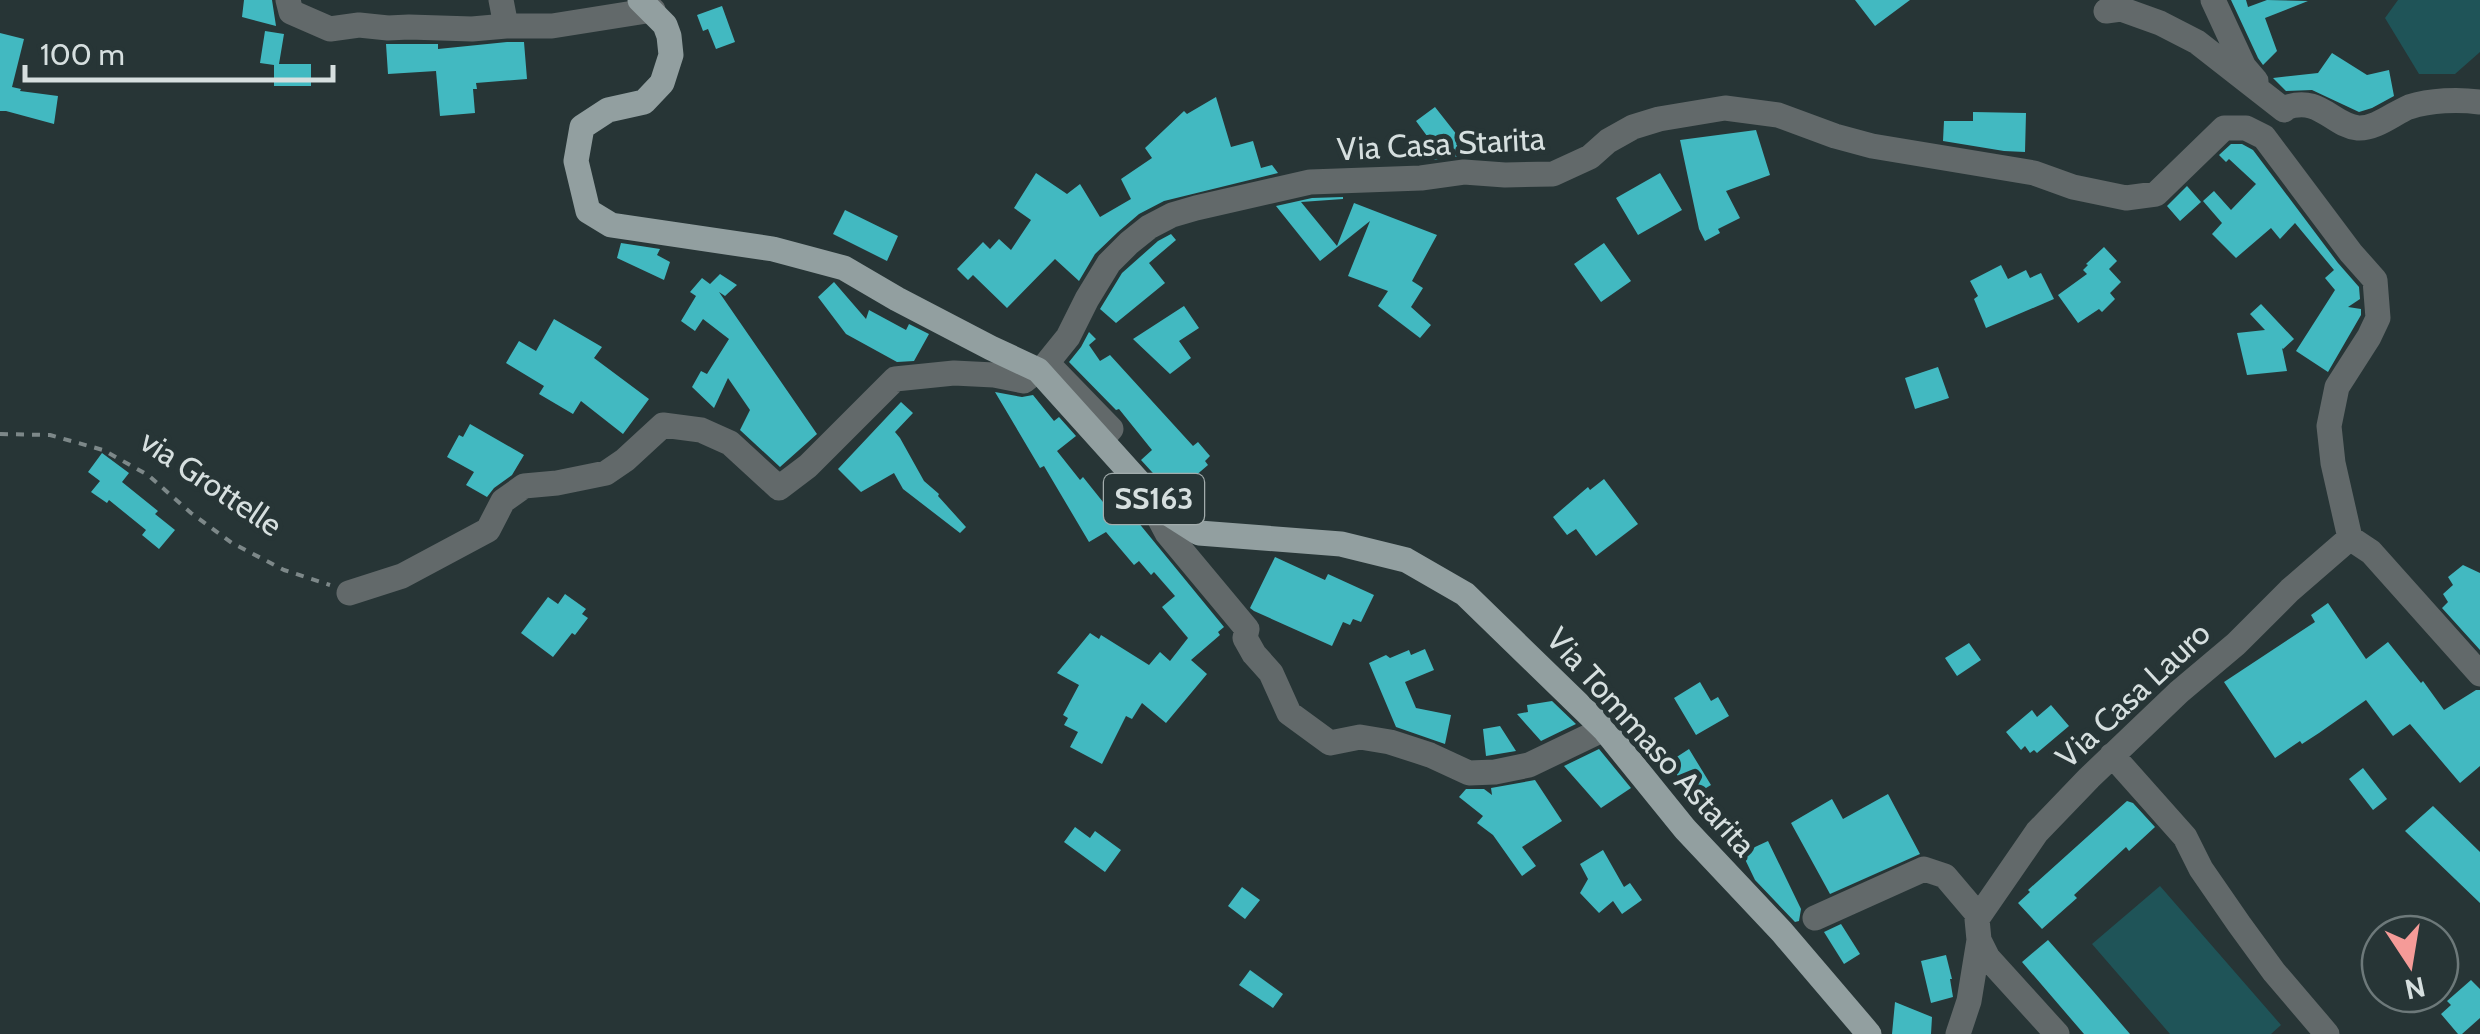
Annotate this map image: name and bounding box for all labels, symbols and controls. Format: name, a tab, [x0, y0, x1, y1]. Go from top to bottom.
scale bar	[25, 20, 332, 82]
text: 100 m	[40, 36, 125, 73]
street label: Via Casa Starita	[1336, 119, 1547, 168]
street label: via Grottelle	[133, 421, 290, 544]
road number: SS163	[1104, 474, 1204, 524]
street label: Via Casa Lauro	[2047, 613, 2218, 776]
street label: Via Tommaso Astarita	[1538, 619, 1765, 864]
north arrow	[2360, 914, 2460, 1014]
text: N	[2402, 970, 2428, 1007]

